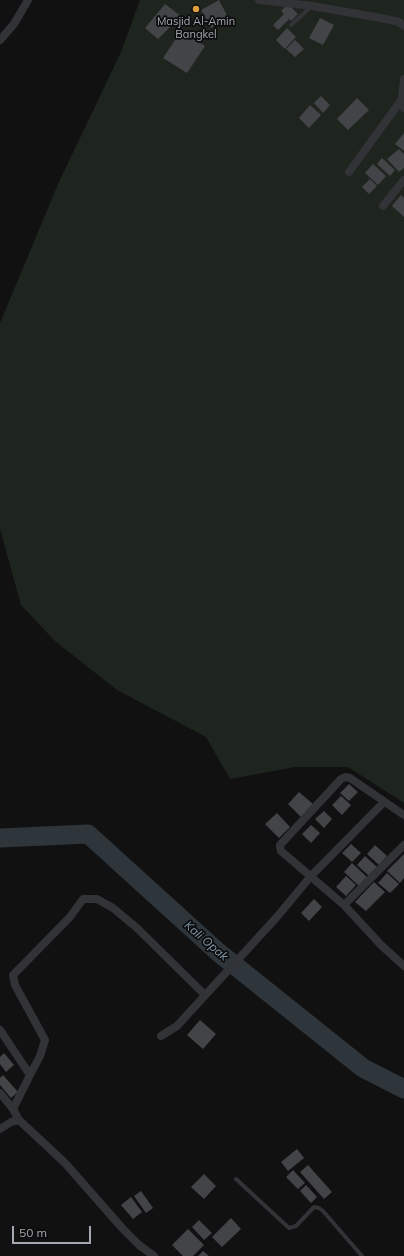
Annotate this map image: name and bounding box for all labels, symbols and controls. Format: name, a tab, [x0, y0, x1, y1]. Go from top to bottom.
marker: Masjid Al-Amin Bangkel	[191, 4, 201, 14]
place label: Masjid Al-Amin Bangkel	[157, 15, 235, 41]
water label: Kali Opak	[181, 918, 231, 964]
scale bar	[14, 1218, 93, 1244]
text: 50 m	[19, 1225, 47, 1240]

